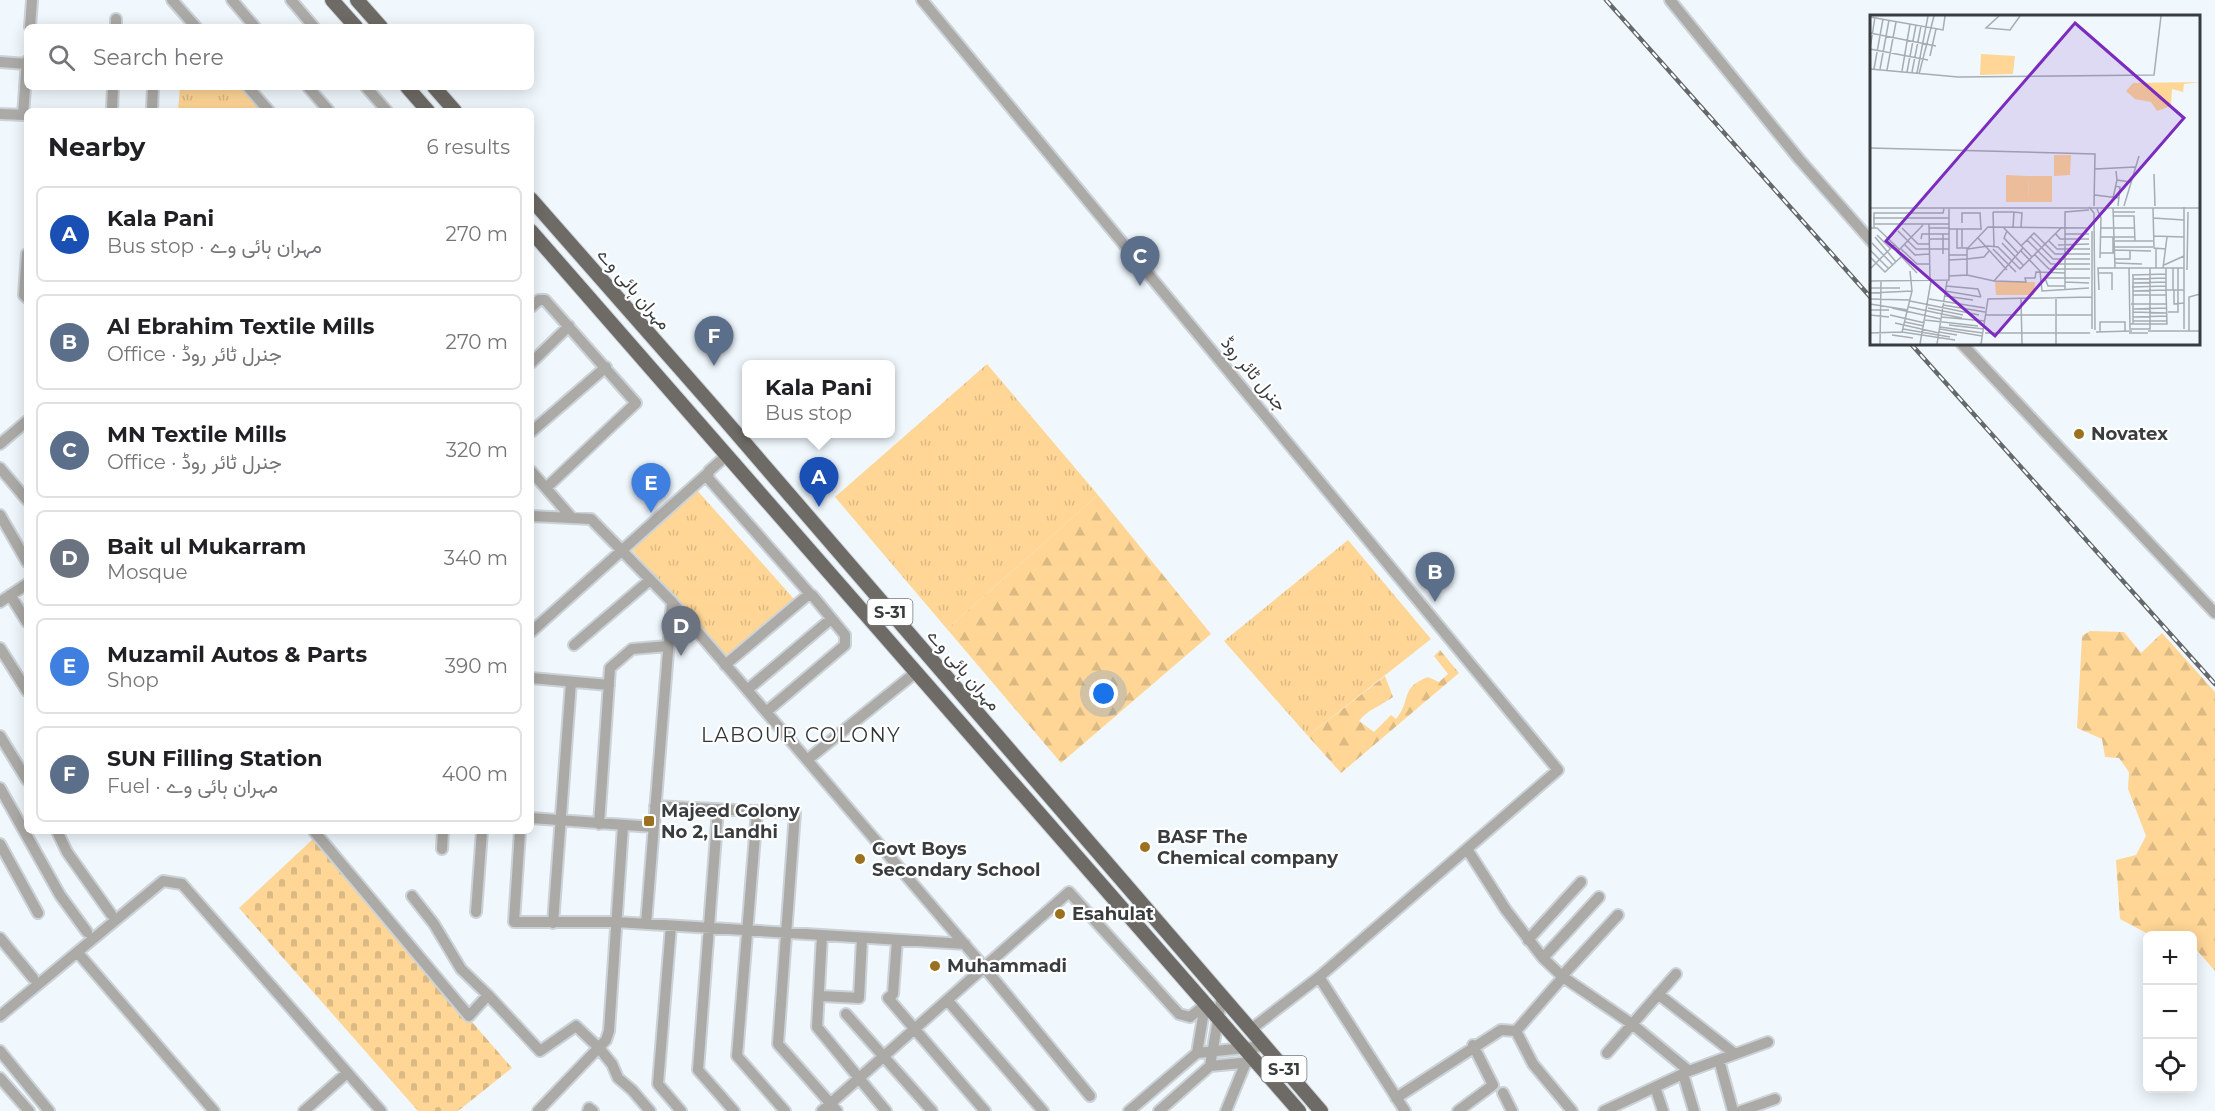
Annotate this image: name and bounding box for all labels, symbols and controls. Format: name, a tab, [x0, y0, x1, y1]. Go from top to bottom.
inset map	[1870, 15, 2200, 345]
search box	[24, 24, 534, 90]
icon: search	[45, 41, 78, 74]
text: Search here	[93, 44, 224, 71]
text: Nearby	[48, 131, 145, 163]
text: 6 results	[426, 135, 510, 159]
text: Kala Pani	[107, 205, 214, 232]
text: A	[62, 222, 77, 246]
text: 270 m	[446, 222, 508, 246]
text: Bus stop · مہران ہائی وے	[107, 234, 322, 258]
pin: C	[1120, 236, 1160, 286]
street label: مہران ہائی وے	[592, 244, 675, 335]
text: Al Ebrahim Textile Mills	[107, 313, 374, 340]
pin: F	[694, 316, 734, 366]
text: B	[62, 330, 77, 354]
text: 270 m	[446, 330, 508, 354]
street label: جنرل ٹائر روڈ	[1216, 332, 1292, 416]
text: Office · جنرل ٹائر روڈ	[107, 342, 282, 366]
popup	[742, 360, 895, 438]
text: Kala Pani	[765, 374, 872, 401]
text: Bus stop	[765, 401, 852, 425]
text: MN Textile Mills	[107, 421, 287, 448]
place label: Novatex	[2091, 423, 2168, 445]
marker: Novatex	[2072, 427, 2086, 441]
text: C	[62, 438, 77, 462]
text: 320 m	[446, 438, 508, 462]
text: Office · جنرل ٹائر روڈ	[107, 450, 282, 474]
pin: A	[800, 458, 838, 507]
pin: E	[632, 464, 670, 513]
text: Bait ul Mukarram	[107, 533, 306, 560]
text: D	[61, 546, 78, 570]
text: 340 m	[444, 546, 508, 570]
pin: B	[1416, 552, 1454, 602]
text: Mosque	[107, 560, 187, 584]
road number: S-31	[868, 599, 912, 625]
pin: D	[662, 606, 700, 656]
street label: مہران ہائی وے	[922, 625, 1005, 716]
text: Muzamil Autos & Parts	[107, 641, 367, 668]
text: E	[63, 654, 76, 678]
text: 390 m	[445, 654, 508, 678]
text: Shop	[107, 668, 159, 692]
your location	[1089, 679, 1118, 708]
district label: LABOUR COLONY	[701, 723, 901, 747]
text: SUN Filling Station	[107, 745, 322, 772]
text: F	[63, 762, 76, 786]
text: 400 m	[442, 762, 508, 786]
text: Fuel · مہران ہائی وے	[107, 774, 278, 798]
place label: Majeed Colony No 2, Landhi	[661, 800, 800, 843]
marker: Majeed Colony No 2, Landhi	[642, 814, 656, 828]
place label: BASF The Chemical company	[1157, 826, 1338, 869]
place label: Govt Boys Secondary School	[872, 838, 1040, 881]
marker: BASF The Chemical company	[1138, 840, 1152, 854]
marker: Govt Boys Secondary School	[853, 852, 867, 866]
place label: Esahulat	[1072, 903, 1154, 925]
marker: Esahulat	[1053, 907, 1067, 921]
map controls	[2143, 931, 2197, 1093]
button: +	[2143, 931, 2197, 985]
place label: Muhammadi	[947, 955, 1067, 977]
marker: Muhammadi	[928, 959, 942, 973]
button: −	[2143, 985, 2197, 1039]
button: locate	[2143, 1039, 2197, 1093]
road number: S-31	[1262, 1056, 1306, 1082]

